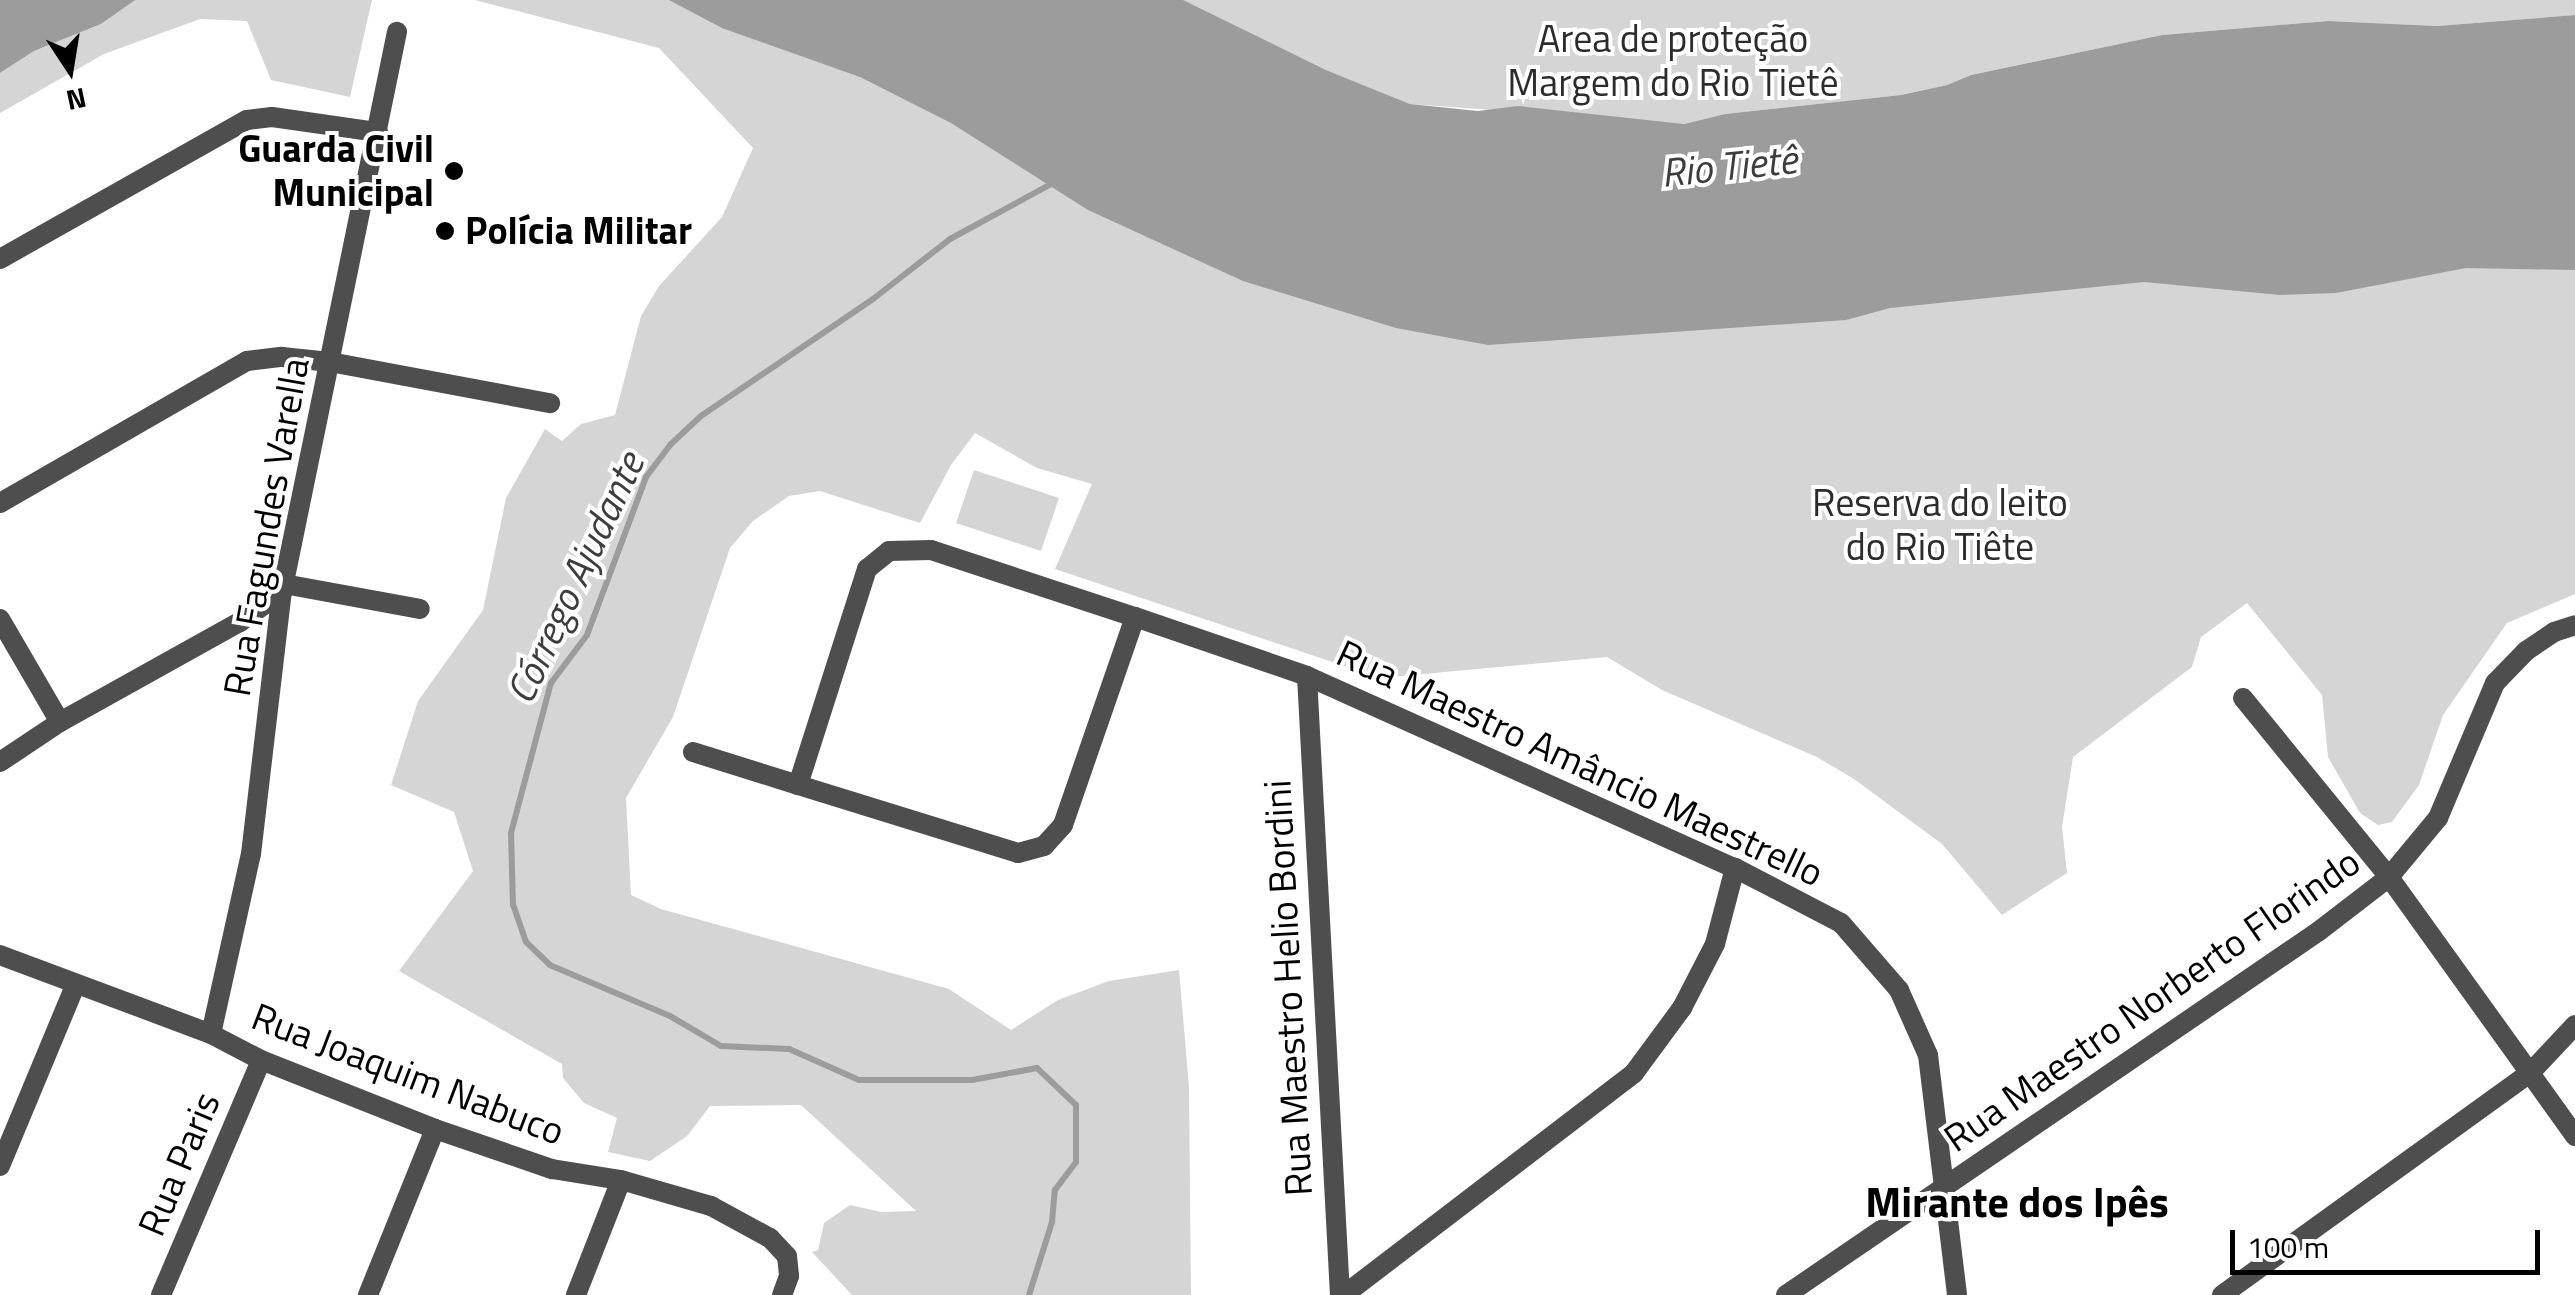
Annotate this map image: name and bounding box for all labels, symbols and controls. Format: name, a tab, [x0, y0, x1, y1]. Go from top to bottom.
park label: Area de proteção Margem do Rio Tietê	[1507, 16, 1839, 105]
north arrow	[20, 20, 120, 120]
text: N	[62, 77, 90, 123]
place label: Guarda Civil Municipal	[238, 126, 434, 215]
water label: Rio Tietê	[1659, 135, 1799, 197]
marker: Guarda Civil Municipal	[443, 160, 465, 182]
place label: Polícia Militar	[465, 208, 692, 254]
marker: Polícia Militar	[434, 220, 456, 242]
street label: Rua Fagundes Varella	[214, 354, 318, 700]
water label: Córrego Ajudante	[496, 445, 654, 711]
park label: Reserva do leito do Rio Tiête	[1812, 480, 2068, 570]
street label: Rua Maestro Amâncio Maestrello	[1330, 630, 1830, 896]
street label: Rua Maestro Helio Bordini	[1254, 779, 1322, 1197]
street label: Rua Maestro Norberto Florindo	[1935, 839, 2369, 1161]
street label: Rua Joaquim Nabuco	[245, 993, 571, 1155]
street label: Rua Paris	[128, 1085, 230, 1243]
district label: Mirante dos Ipês	[1865, 1176, 2169, 1226]
scale bar	[2235, 1210, 2545, 1272]
text: 100 m	[2247, 1224, 2329, 1270]

